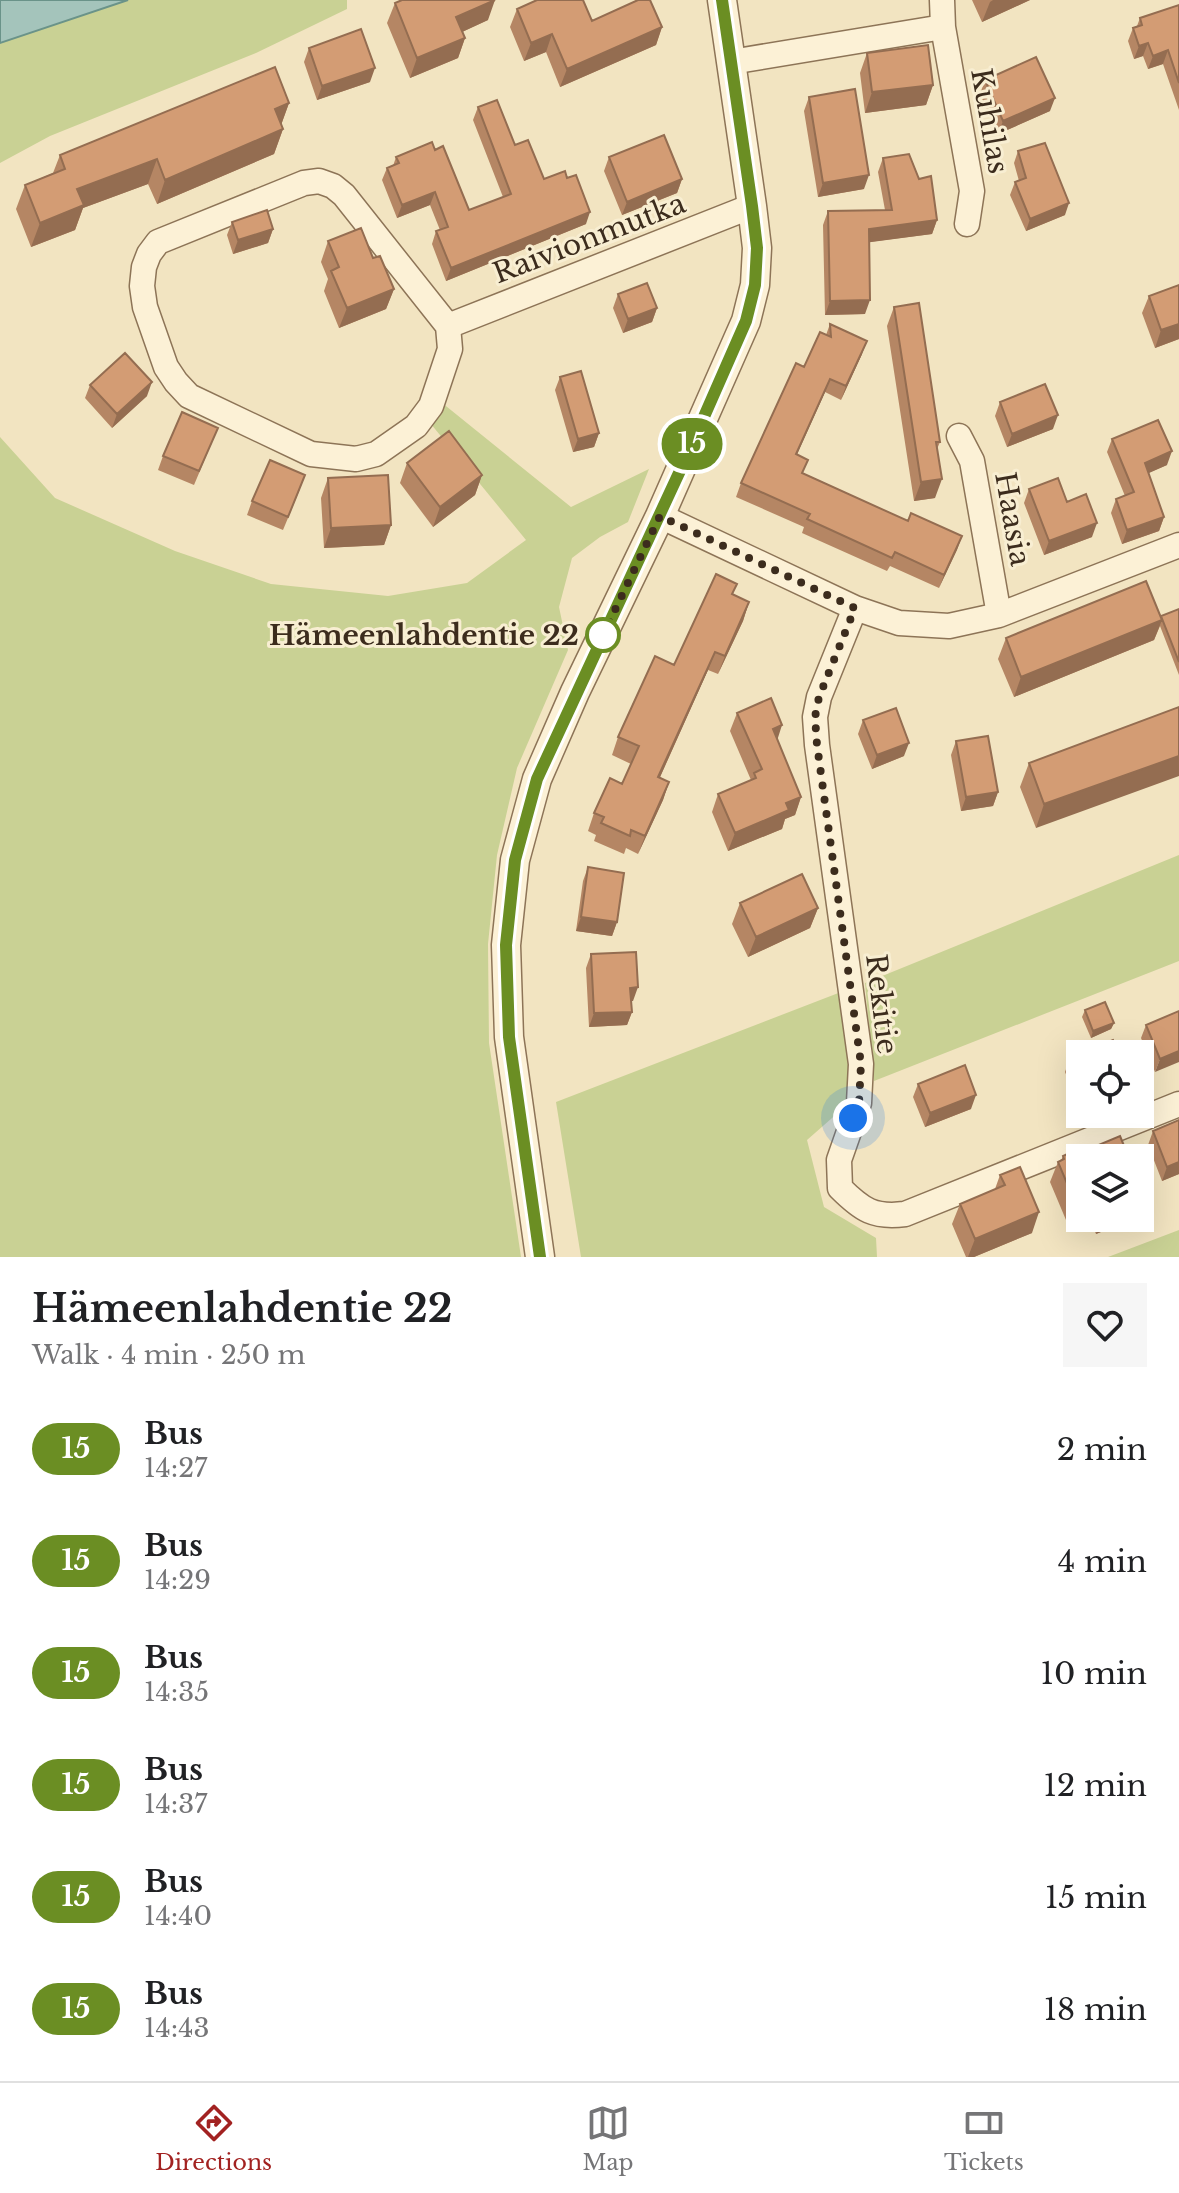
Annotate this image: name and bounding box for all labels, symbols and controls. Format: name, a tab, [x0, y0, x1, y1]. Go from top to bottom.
street label: Kuhilas	[963, 66, 1016, 177]
street label: Raivionmutka	[488, 186, 691, 291]
line badge: 15	[656, 418, 728, 470]
text: 15	[678, 426, 706, 461]
street label: Haasia	[987, 469, 1038, 569]
place label: Hämeenlahdentie 22	[269, 618, 579, 653]
marker: Hämeenlahdentie 22	[586, 618, 620, 652]
street label: Rekitie	[858, 952, 905, 1056]
map controls	[1066, 1040, 1154, 1232]
button: locate	[1066, 1040, 1154, 1128]
your location	[833, 1098, 873, 1138]
button: layers	[1066, 1144, 1154, 1232]
button: heart	[1063, 1283, 1147, 1367]
text: Hämeenlahdentie 22	[32, 1285, 453, 1332]
text: Walk · 4 min · 250 m	[32, 1339, 306, 1371]
text: Bus	[144, 1415, 203, 1452]
text: 15	[62, 1431, 90, 1466]
text: 2 min	[1057, 1431, 1147, 1468]
text: 14:27	[144, 1452, 207, 1484]
text: Bus	[144, 1527, 203, 1564]
text: 15	[62, 1543, 90, 1578]
text: 4 min	[1058, 1543, 1147, 1580]
text: 14:29	[144, 1564, 211, 1596]
text: Bus	[144, 1639, 203, 1676]
text: 15	[62, 1655, 90, 1690]
text: 10 min	[1041, 1655, 1147, 1692]
text: 14:35	[144, 1676, 209, 1708]
text: Bus	[144, 1751, 203, 1788]
text: 15	[62, 1767, 90, 1802]
text: 12 min	[1043, 1767, 1147, 1804]
text: 14:37	[144, 1788, 207, 1820]
text: Bus	[144, 1863, 203, 1900]
text: 15	[62, 1879, 90, 1914]
text: 15 min	[1045, 1879, 1147, 1916]
text: 14:40	[144, 1900, 212, 1932]
text: Bus	[144, 1975, 203, 2012]
text: 15	[62, 1991, 90, 2026]
text: 18 min	[1044, 1991, 1147, 2028]
text: 14:43	[144, 2012, 209, 2044]
tab: Directions	[155, 2101, 272, 2176]
tab: Map	[582, 2101, 634, 2176]
tab: Tickets	[944, 2101, 1024, 2176]

